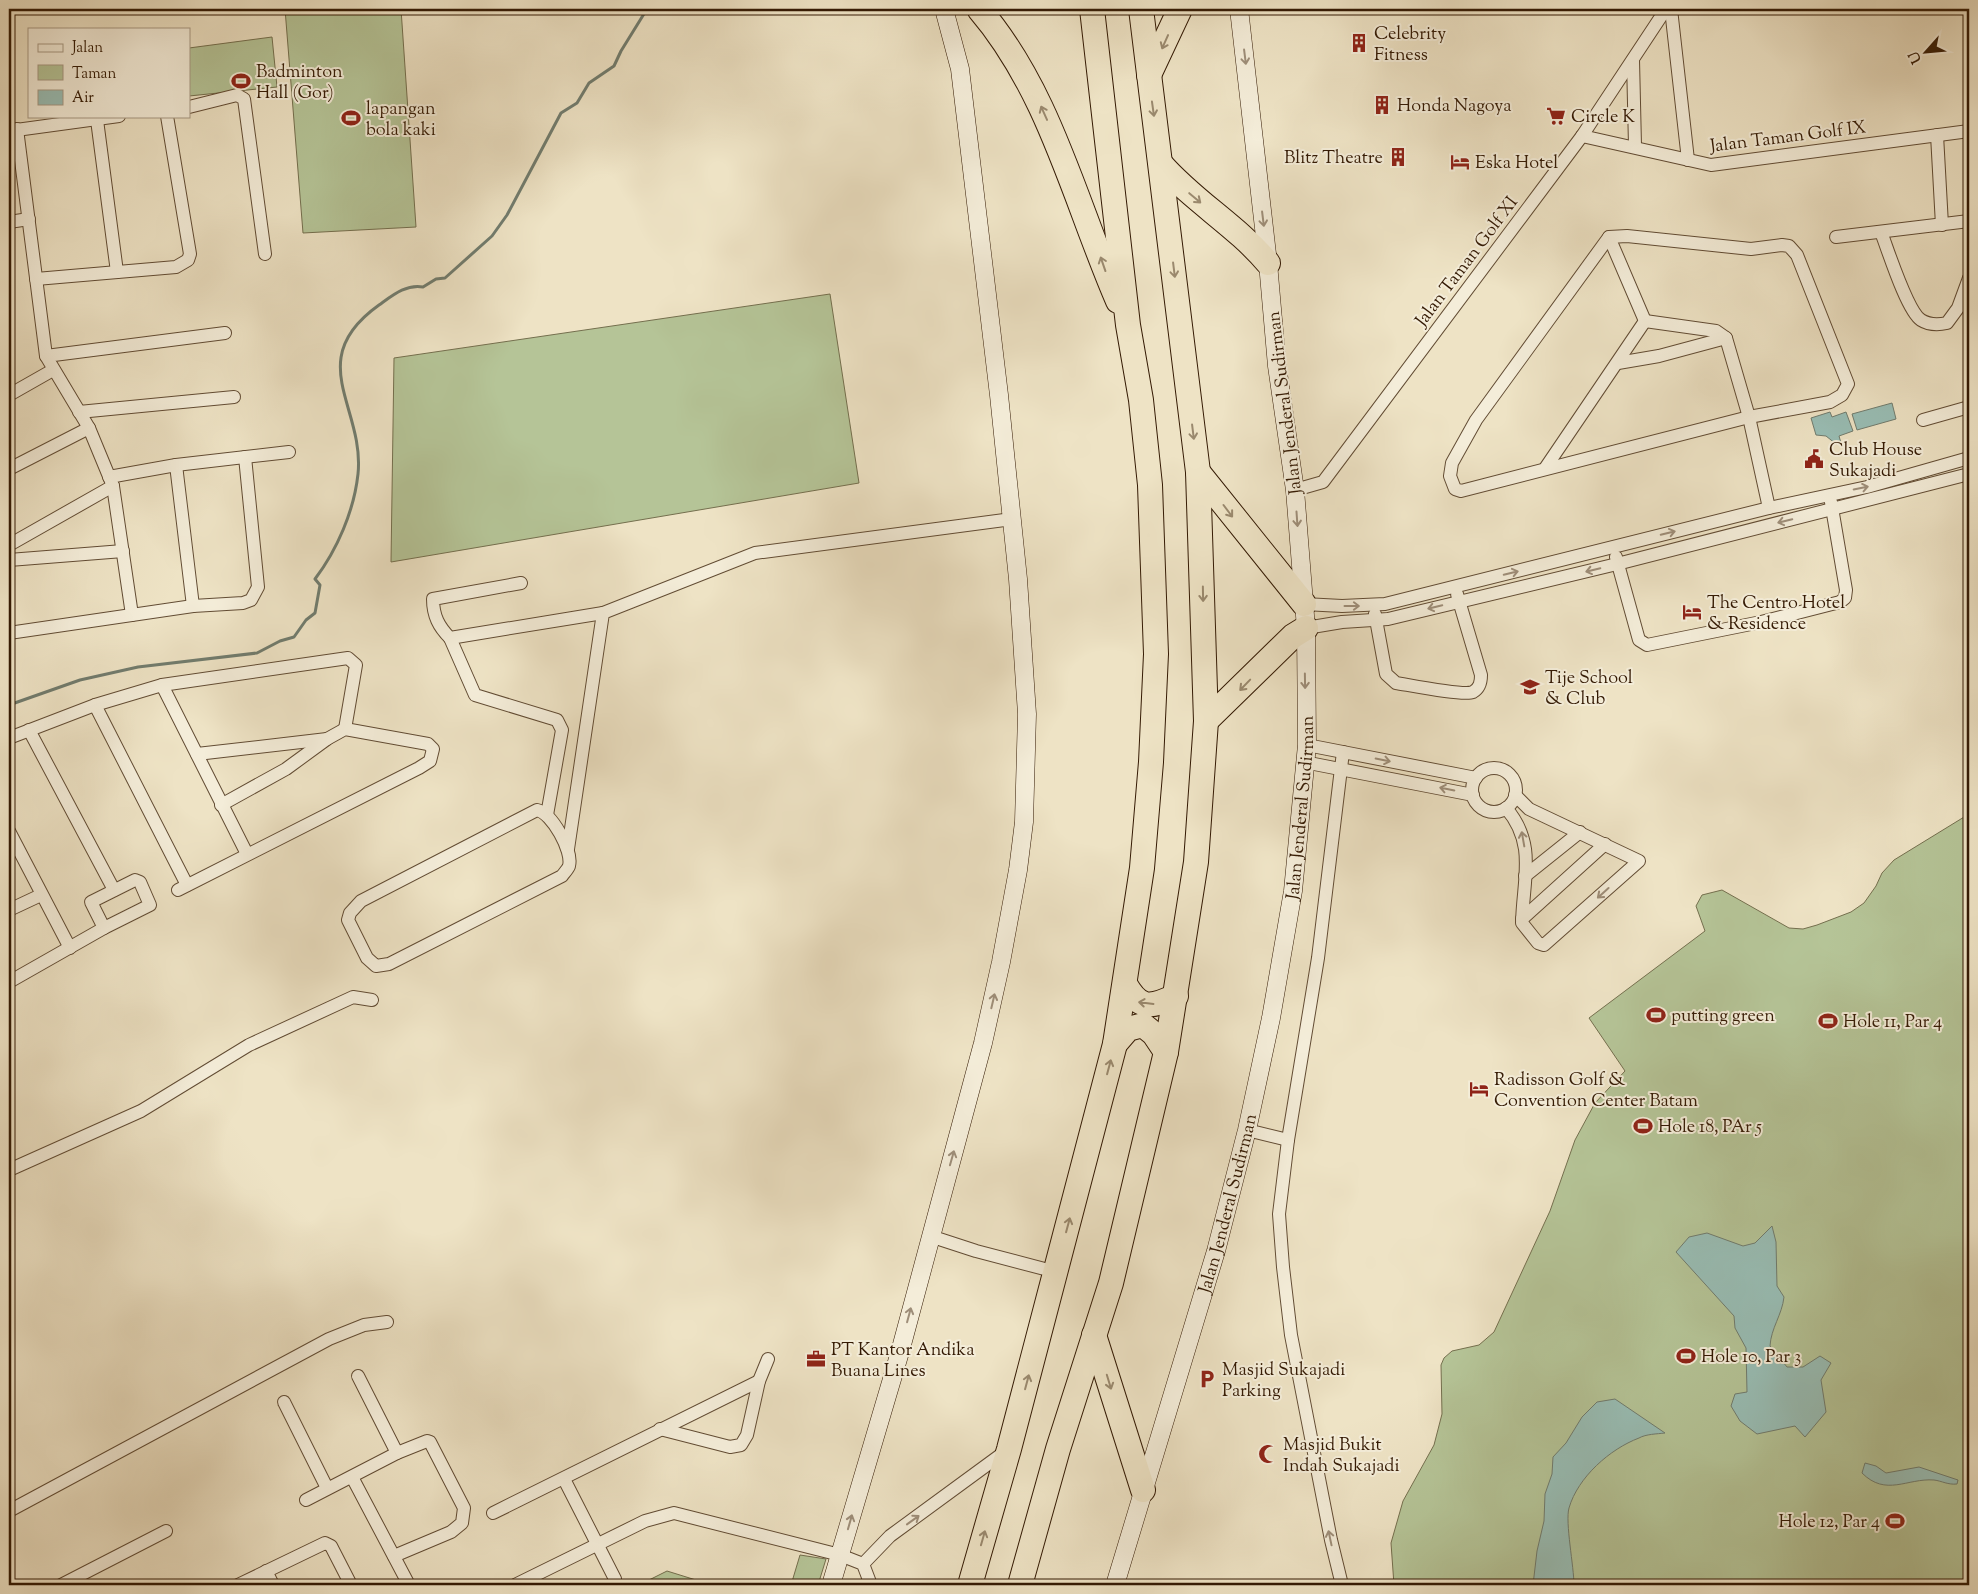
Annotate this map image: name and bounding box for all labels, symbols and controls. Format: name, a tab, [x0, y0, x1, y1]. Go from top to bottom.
place label: Celebrity Fitness	[1374, 22, 1446, 69]
legend	[28, 28, 190, 118]
north arrow	[1900, 28, 1950, 78]
building icon: Celebrity Fitness	[1348, 32, 1370, 54]
one-way arrow	[1160, 34, 1170, 49]
text: Jalan	[71, 38, 103, 59]
text: U	[1904, 47, 1928, 67]
one-way arrow	[1240, 49, 1250, 65]
place label: Badminton Hall (Gor)	[256, 60, 343, 107]
text: Taman	[72, 64, 116, 85]
sports icon: Badminton Hall (Gor)	[230, 70, 252, 92]
text: Air	[72, 88, 94, 109]
building icon: Honda Nagoya	[1371, 94, 1393, 116]
place label: Honda Nagoya	[1397, 94, 1511, 120]
place label: lapangan bola kaki	[366, 97, 436, 144]
one-way arrow	[1149, 101, 1159, 117]
supermarket icon: Circle K	[1545, 105, 1567, 127]
place label: Circle K	[1571, 105, 1635, 131]
one-way arrow	[1038, 106, 1048, 121]
sports icon: lapangan bola kaki	[340, 107, 362, 129]
street label: Jalan Taman Golf IX	[1708, 115, 1868, 161]
place label: Blitz Theatre	[1284, 146, 1383, 172]
building icon: Blitz Theatre	[1387, 146, 1409, 168]
hotel icon: Eska Hotel	[1449, 151, 1471, 173]
place label: Eska Hotel	[1475, 151, 1558, 177]
street label: Jalan Taman Golf XI	[1409, 191, 1525, 334]
one-way arrow	[1189, 193, 1202, 204]
one-way arrow	[1258, 210, 1268, 226]
one-way arrow	[1098, 257, 1107, 273]
one-way arrow	[1169, 262, 1179, 278]
street label: Jalan Jenderal Sudirman	[1262, 309, 1310, 497]
one-way arrow	[1188, 423, 1198, 439]
place label: Club House Sukajadi	[1829, 438, 1922, 485]
public building icon: Club House Sukajadi	[1803, 448, 1825, 470]
one-way arrow	[1852, 482, 1868, 492]
one-way arrow	[1223, 504, 1233, 518]
one-way arrow	[1293, 511, 1302, 527]
one-way arrow	[1777, 517, 1793, 526]
one-way arrow	[1660, 528, 1676, 538]
one-way arrow	[1586, 566, 1602, 575]
one-way arrow	[1502, 568, 1518, 578]
one-way arrow	[1198, 586, 1208, 602]
place label: The Centro Hotel & Residence	[1707, 591, 1845, 638]
one-way arrow	[1344, 601, 1360, 611]
hotel icon: The Centro Hotel & Residence	[1681, 601, 1703, 623]
one-way arrow	[1428, 603, 1444, 613]
place label: Tije School & Club	[1545, 666, 1633, 713]
one-way arrow	[1301, 673, 1310, 689]
school or university icon: Tije School & Club	[1519, 676, 1541, 698]
one-way arrow	[1239, 679, 1251, 692]
street label: Jalan Jenderal Sudirman	[1281, 715, 1322, 903]
one-way arrow	[1375, 756, 1391, 765]
one-way arrow	[1439, 784, 1455, 794]
one-way arrow	[1518, 832, 1528, 848]
one-way arrow	[1596, 888, 1609, 899]
one-way arrow	[989, 994, 998, 1010]
one-way arrow	[1139, 998, 1155, 1008]
sports icon: putting green	[1645, 1004, 1667, 1026]
place label: putting green	[1671, 1004, 1775, 1030]
sports icon: Hole 11, Par 4	[1817, 1010, 1839, 1032]
place label: Hole 11, Par 4	[1843, 1010, 1942, 1036]
one-way arrow	[1105, 1060, 1114, 1076]
place label: Radisson Golf & Convention Center Batam	[1494, 1068, 1698, 1115]
hotel icon: Radisson Golf & Convention Center Batam	[1468, 1078, 1490, 1100]
street label: Jalan Jenderal Sudirman	[1193, 1111, 1265, 1298]
sports icon: Hole 18, PAr 5	[1632, 1115, 1654, 1137]
place label: Hole 18, PAr 5	[1658, 1115, 1762, 1141]
one-way arrow	[948, 1151, 958, 1167]
one-way arrow	[1064, 1217, 1074, 1233]
one-way arrow	[905, 1308, 915, 1324]
place label: PT Kantor Andika Buana Lines	[831, 1338, 974, 1385]
sports icon: Hole 10, Par 3	[1675, 1345, 1697, 1367]
place label: Hole 10, Par 3	[1701, 1345, 1801, 1371]
office icon: PT Kantor Andika Buana Lines	[805, 1348, 827, 1370]
place label: Masjid Sukajadi Parking	[1222, 1358, 1345, 1405]
parking icon: Masjid Sukajadi Parking	[1196, 1368, 1218, 1390]
one-way arrow	[1105, 1373, 1114, 1389]
one-way arrow	[1022, 1374, 1032, 1390]
place label: Masjid Bukit Indah Sukajadi	[1283, 1433, 1400, 1480]
mosque icon: Masjid Bukit Indah Sukajadi	[1257, 1443, 1279, 1465]
place label: Hole 12, Par 4	[1778, 1510, 1880, 1536]
sports icon: Hole 12, Par 4	[1884, 1510, 1906, 1532]
one-way arrow	[845, 1514, 855, 1530]
one-way arrow	[906, 1515, 920, 1525]
one-way arrow	[1325, 1530, 1335, 1546]
one-way arrow	[979, 1531, 989, 1547]

